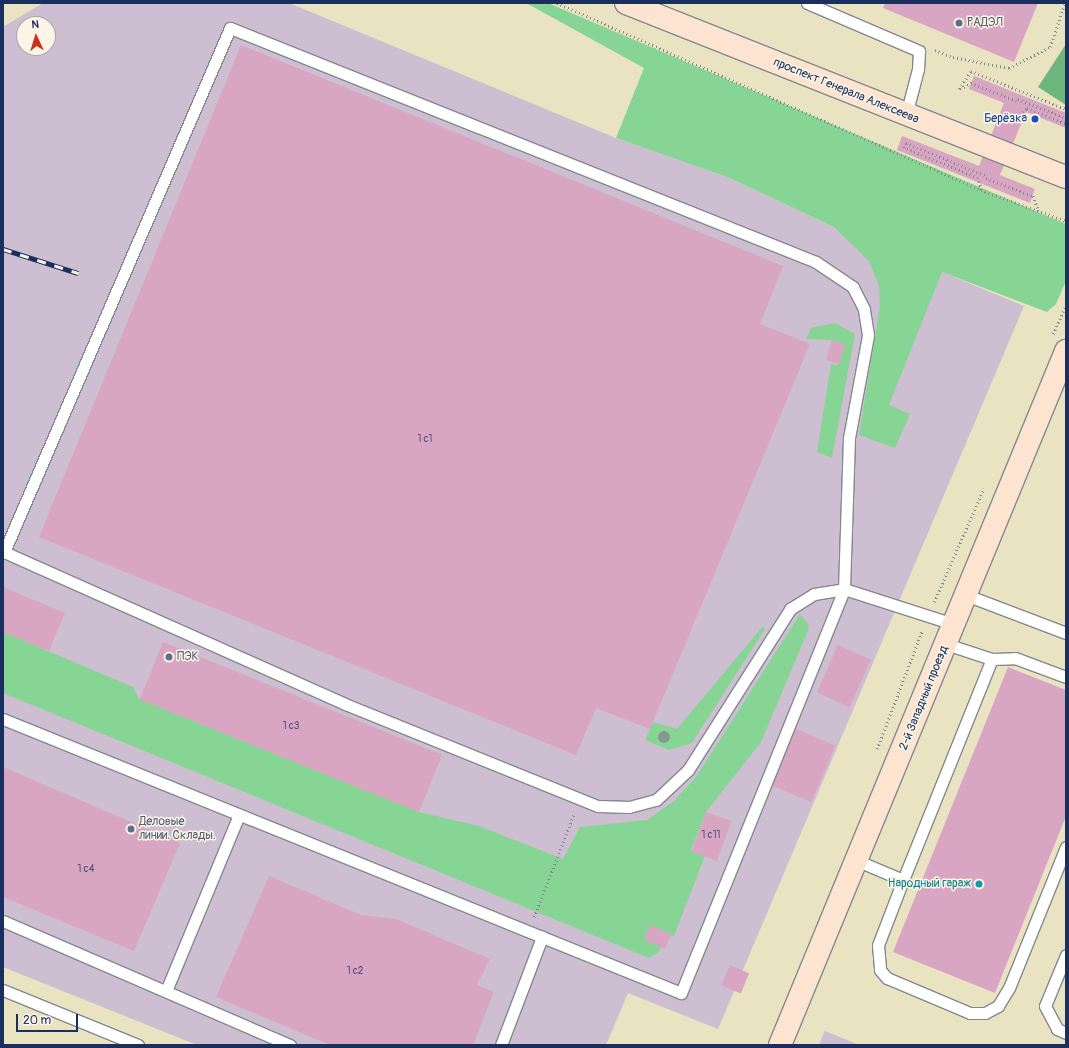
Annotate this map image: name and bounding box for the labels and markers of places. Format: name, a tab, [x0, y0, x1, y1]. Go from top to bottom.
place label: РАДЭЛ	[967, 16, 1002, 30]
marker: РАДЭЛ	[954, 18, 964, 28]
place label: Берёзка	[984, 112, 1027, 126]
marker: Берёзка	[1030, 114, 1040, 124]
place label: ПЭК	[177, 650, 198, 664]
marker: ПЭК	[164, 652, 174, 662]
place label: Деловые линии. Склады.	[139, 815, 216, 843]
marker: Деловые линии. Склады.	[126, 824, 136, 834]
place label: Народный гараж	[888, 877, 971, 891]
marker: Народный гараж	[974, 879, 984, 889]

